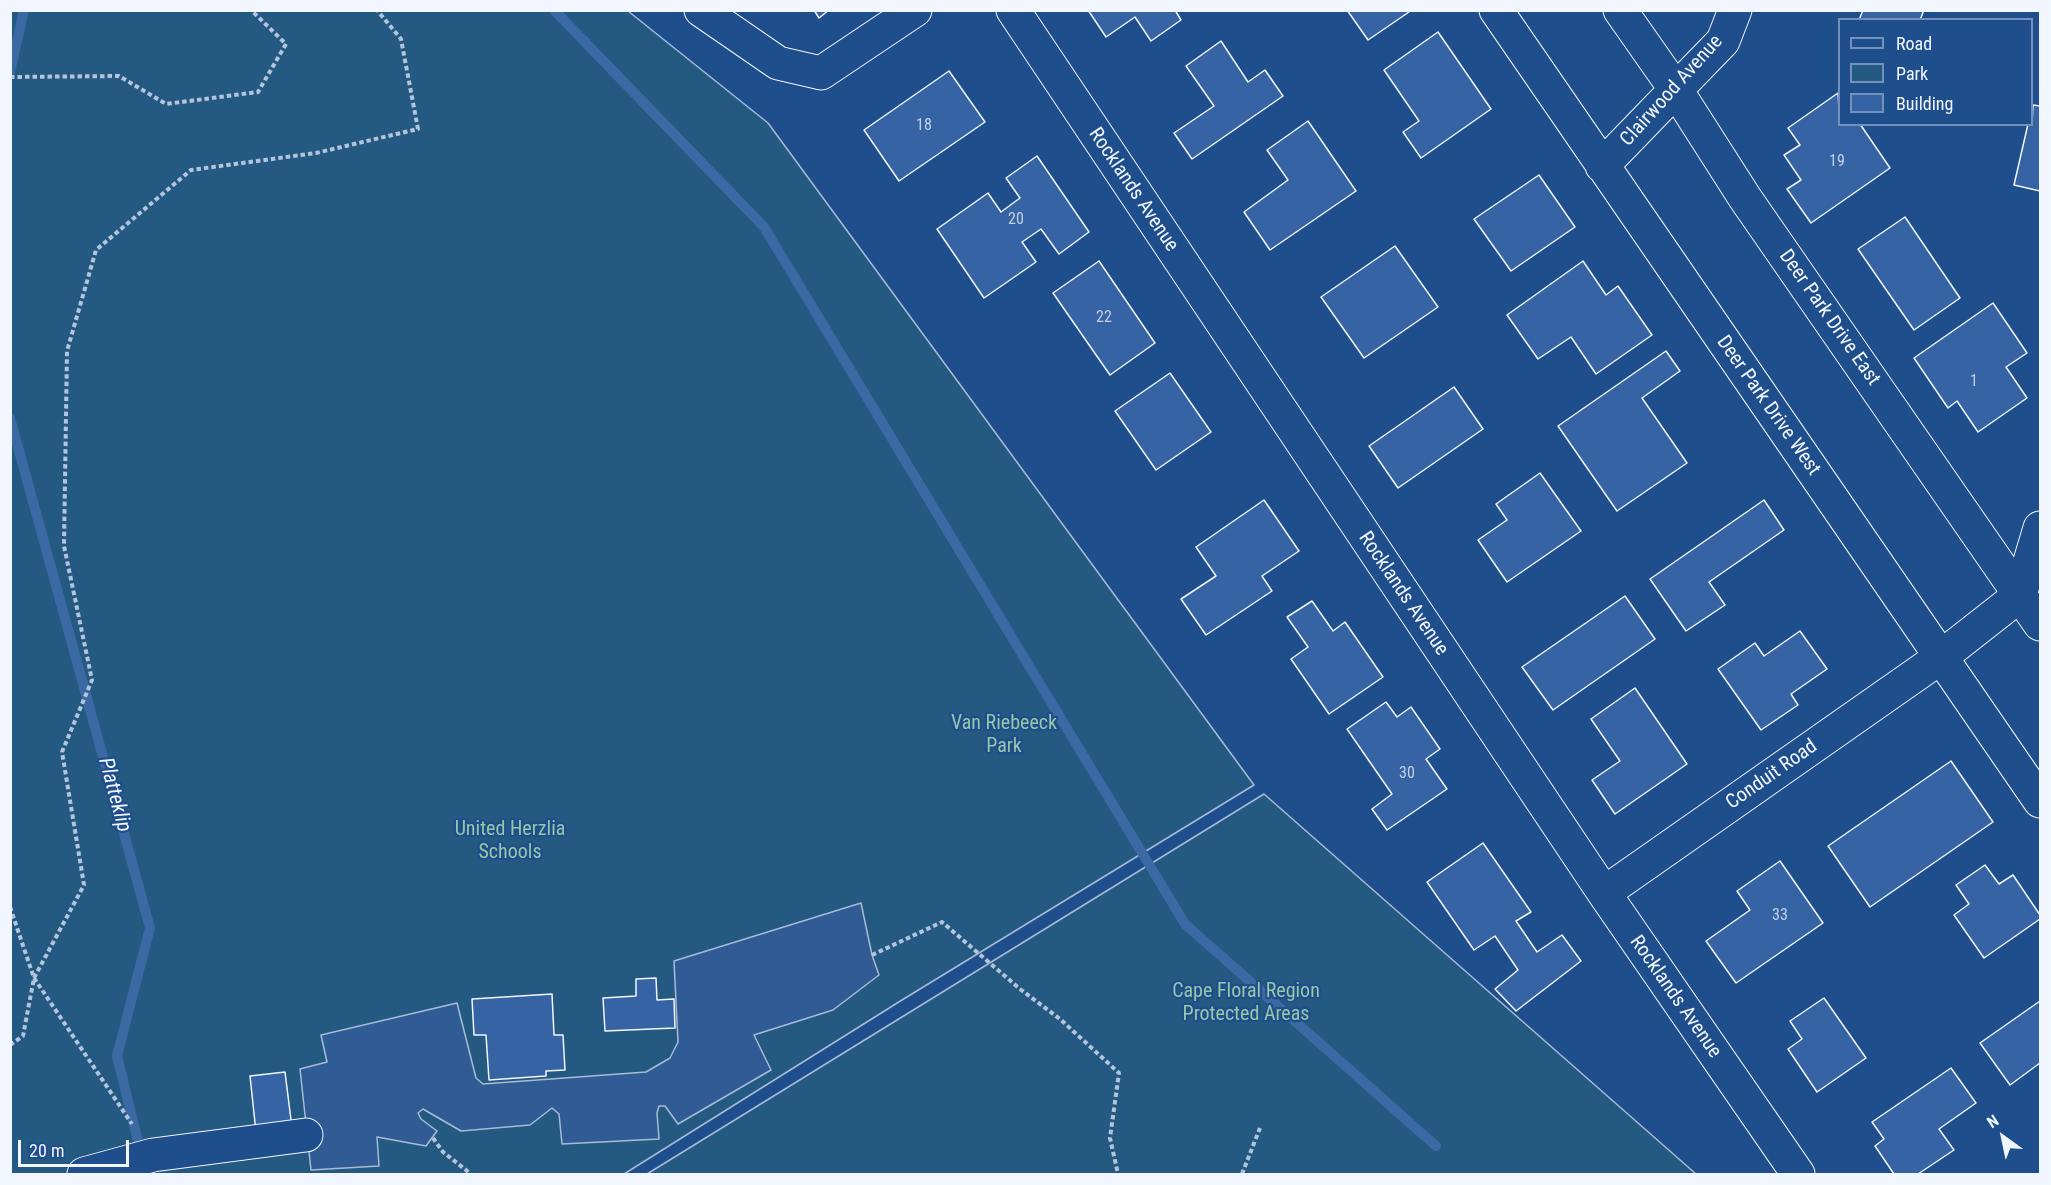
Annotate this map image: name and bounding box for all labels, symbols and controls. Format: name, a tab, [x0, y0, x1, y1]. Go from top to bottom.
legend	[1838, 18, 2033, 126]
street label: Clairwood Avenue	[1616, 30, 1728, 152]
text: Road	[1896, 33, 1932, 54]
text: Park	[1896, 63, 1928, 84]
text: Building	[1896, 93, 1953, 114]
house number: 18	[916, 116, 932, 136]
street label: Rocklands Avenue	[1083, 124, 1183, 256]
house number: 19	[1829, 152, 1845, 172]
house number: 20	[1008, 210, 1024, 230]
street label: Deer Park Drive East	[1773, 246, 1885, 390]
house number: 22	[1096, 308, 1112, 328]
street label: Deer Park Drive West	[1711, 332, 1825, 480]
house number: 1	[1970, 372, 1978, 392]
street label: Rocklands Avenue	[1353, 528, 1453, 660]
park label: Van Riebeeck Park	[951, 712, 1057, 759]
street label: Conduit Road	[1722, 735, 1822, 815]
water label: Platteklip	[92, 755, 136, 835]
house number: 30	[1399, 764, 1415, 784]
park label: United Herzlia Schools	[455, 818, 565, 865]
house number: 33	[1772, 906, 1788, 926]
street label: Rocklands Avenue	[1624, 931, 1726, 1063]
park label: Cape Floral Region Protected Areas	[1172, 980, 1320, 1027]
north arrow	[1973, 1107, 2033, 1167]
text: N	[1984, 1111, 2002, 1132]
scale bar	[21, 1128, 132, 1166]
text: 20 m	[29, 1140, 64, 1161]

